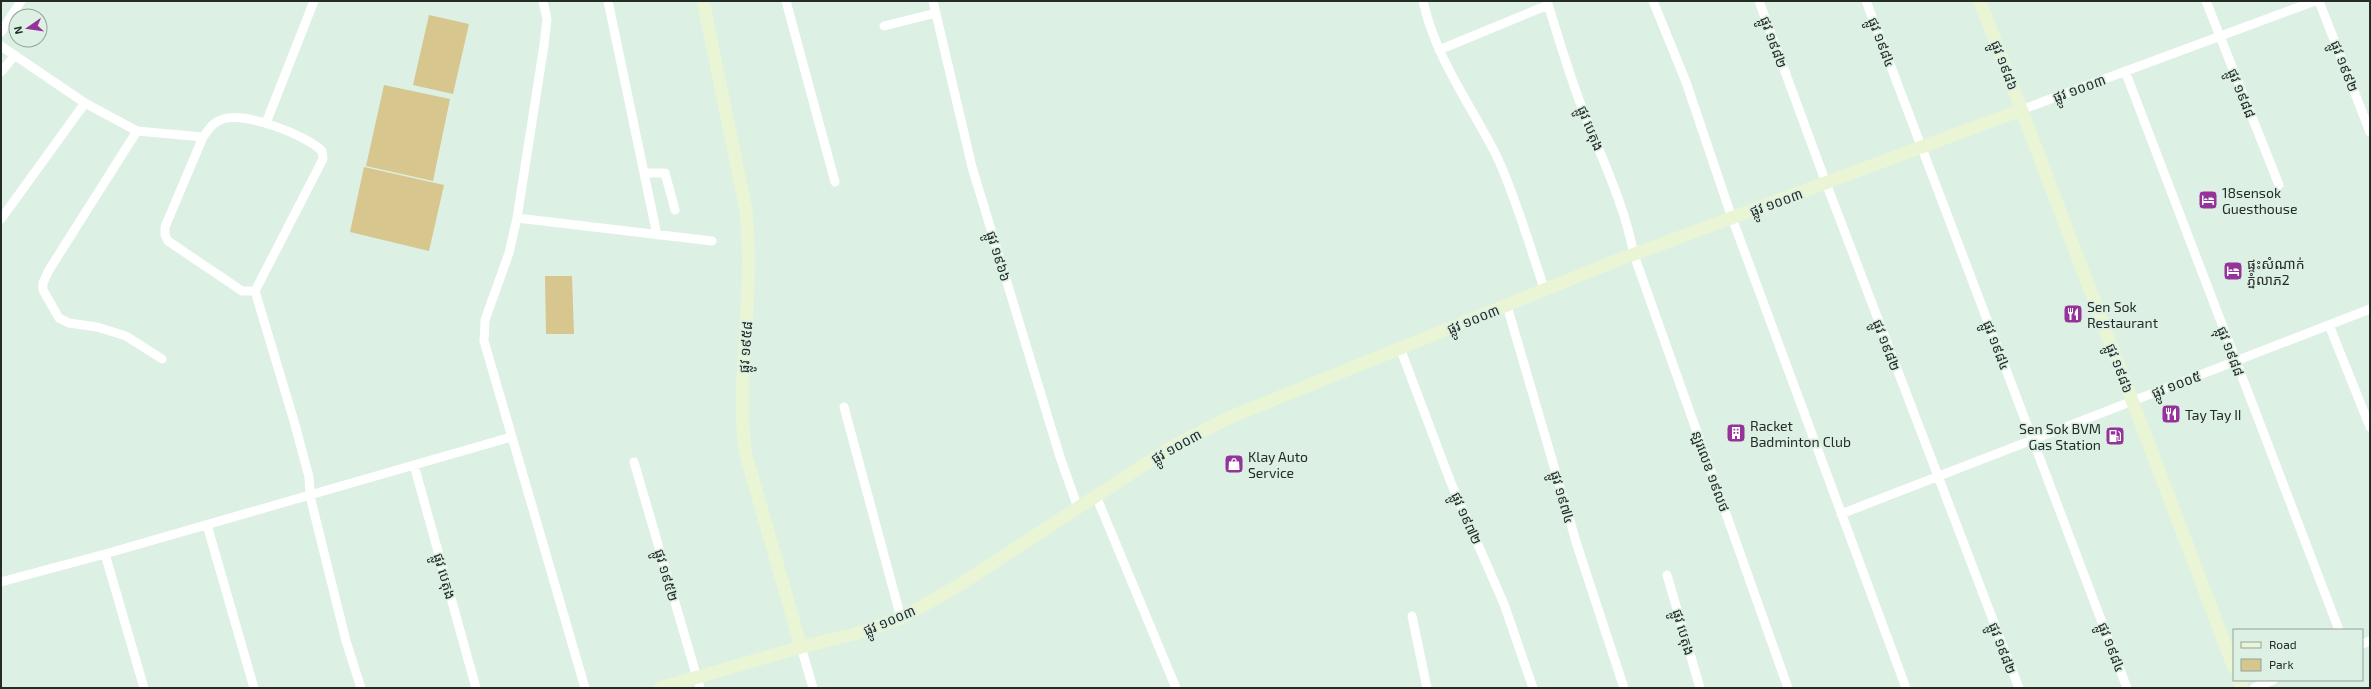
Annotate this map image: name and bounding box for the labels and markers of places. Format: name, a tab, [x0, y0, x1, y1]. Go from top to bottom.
place label: 18sensok Guesthouse	[2222, 184, 2297, 217]
hotel icon: 18sensok Guesthouse	[2197, 189, 2219, 211]
place label: ផ្ទះសំណាក់ ភ្នំលាភ2	[2247, 255, 2305, 289]
hotel icon: ផ្ទះសំណាក់ ភ្នំលាភ2	[2222, 260, 2244, 282]
place label: Sen Sok Restaurant	[2087, 298, 2158, 331]
restaurant icon: Sen Sok Restaurant	[2062, 303, 2084, 325]
restaurant icon: Tay Tay II	[2160, 403, 2182, 425]
place label: Tay Tay II	[2185, 406, 2241, 423]
place label: Racket Badminton Club	[1750, 417, 1851, 450]
place label: Sen Sok BVM Gas Station	[2019, 420, 2101, 453]
building icon: Racket Badminton Club	[1725, 422, 1747, 444]
fuel station icon: Sen Sok BVM Gas Station	[2104, 425, 2126, 447]
place label: Klay Auto Service	[1248, 448, 1308, 481]
shop icon: Klay Auto Service	[1223, 453, 1245, 475]

